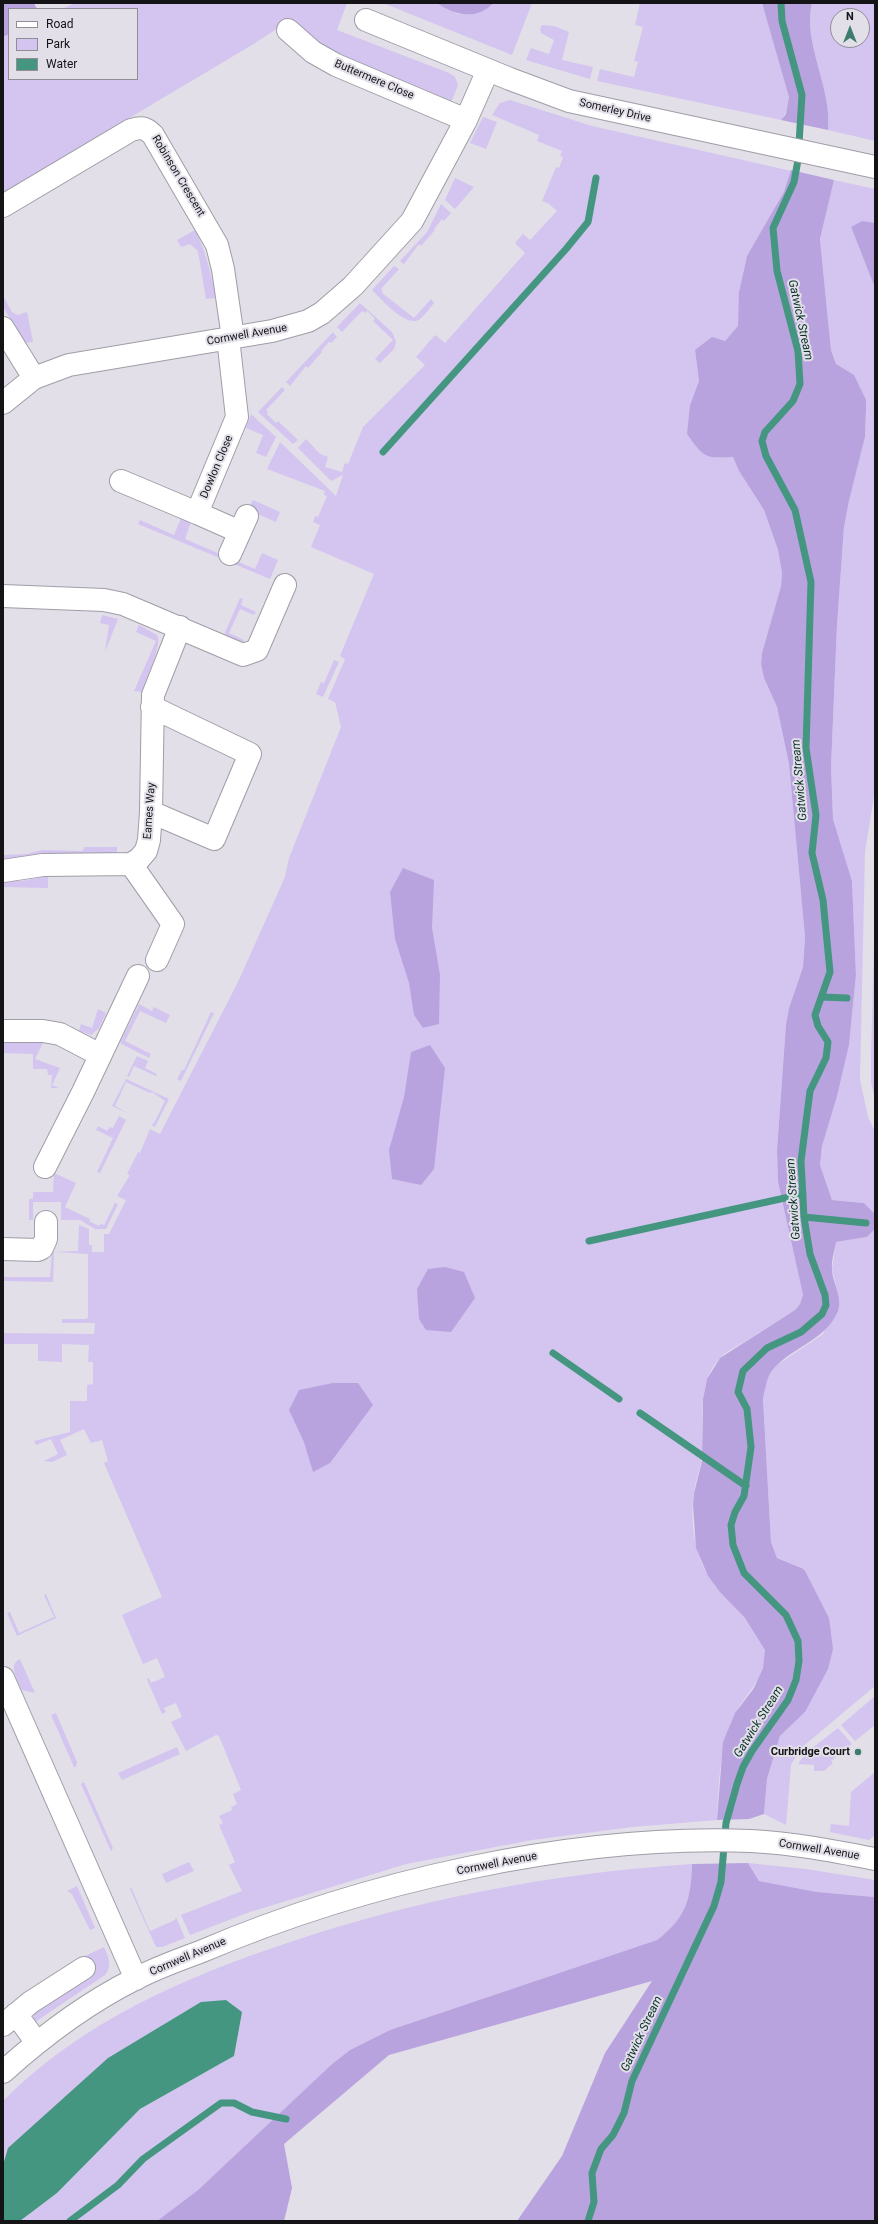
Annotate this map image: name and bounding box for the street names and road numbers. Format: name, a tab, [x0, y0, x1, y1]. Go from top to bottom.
street label: Buttermere Close	[332, 57, 416, 103]
street label: Somerley Drive	[578, 96, 652, 126]
street label: Robinson Crescent	[149, 133, 207, 219]
street label: Cornwell Avenue	[206, 321, 288, 349]
street label: Dowlon Close	[198, 434, 236, 500]
street label: Eames Way	[141, 782, 159, 840]
street label: Cornwell Avenue	[778, 1837, 860, 1863]
street label: Cornwell Avenue	[456, 1850, 538, 1878]
street label: Cornwell Avenue	[148, 1935, 228, 1979]

